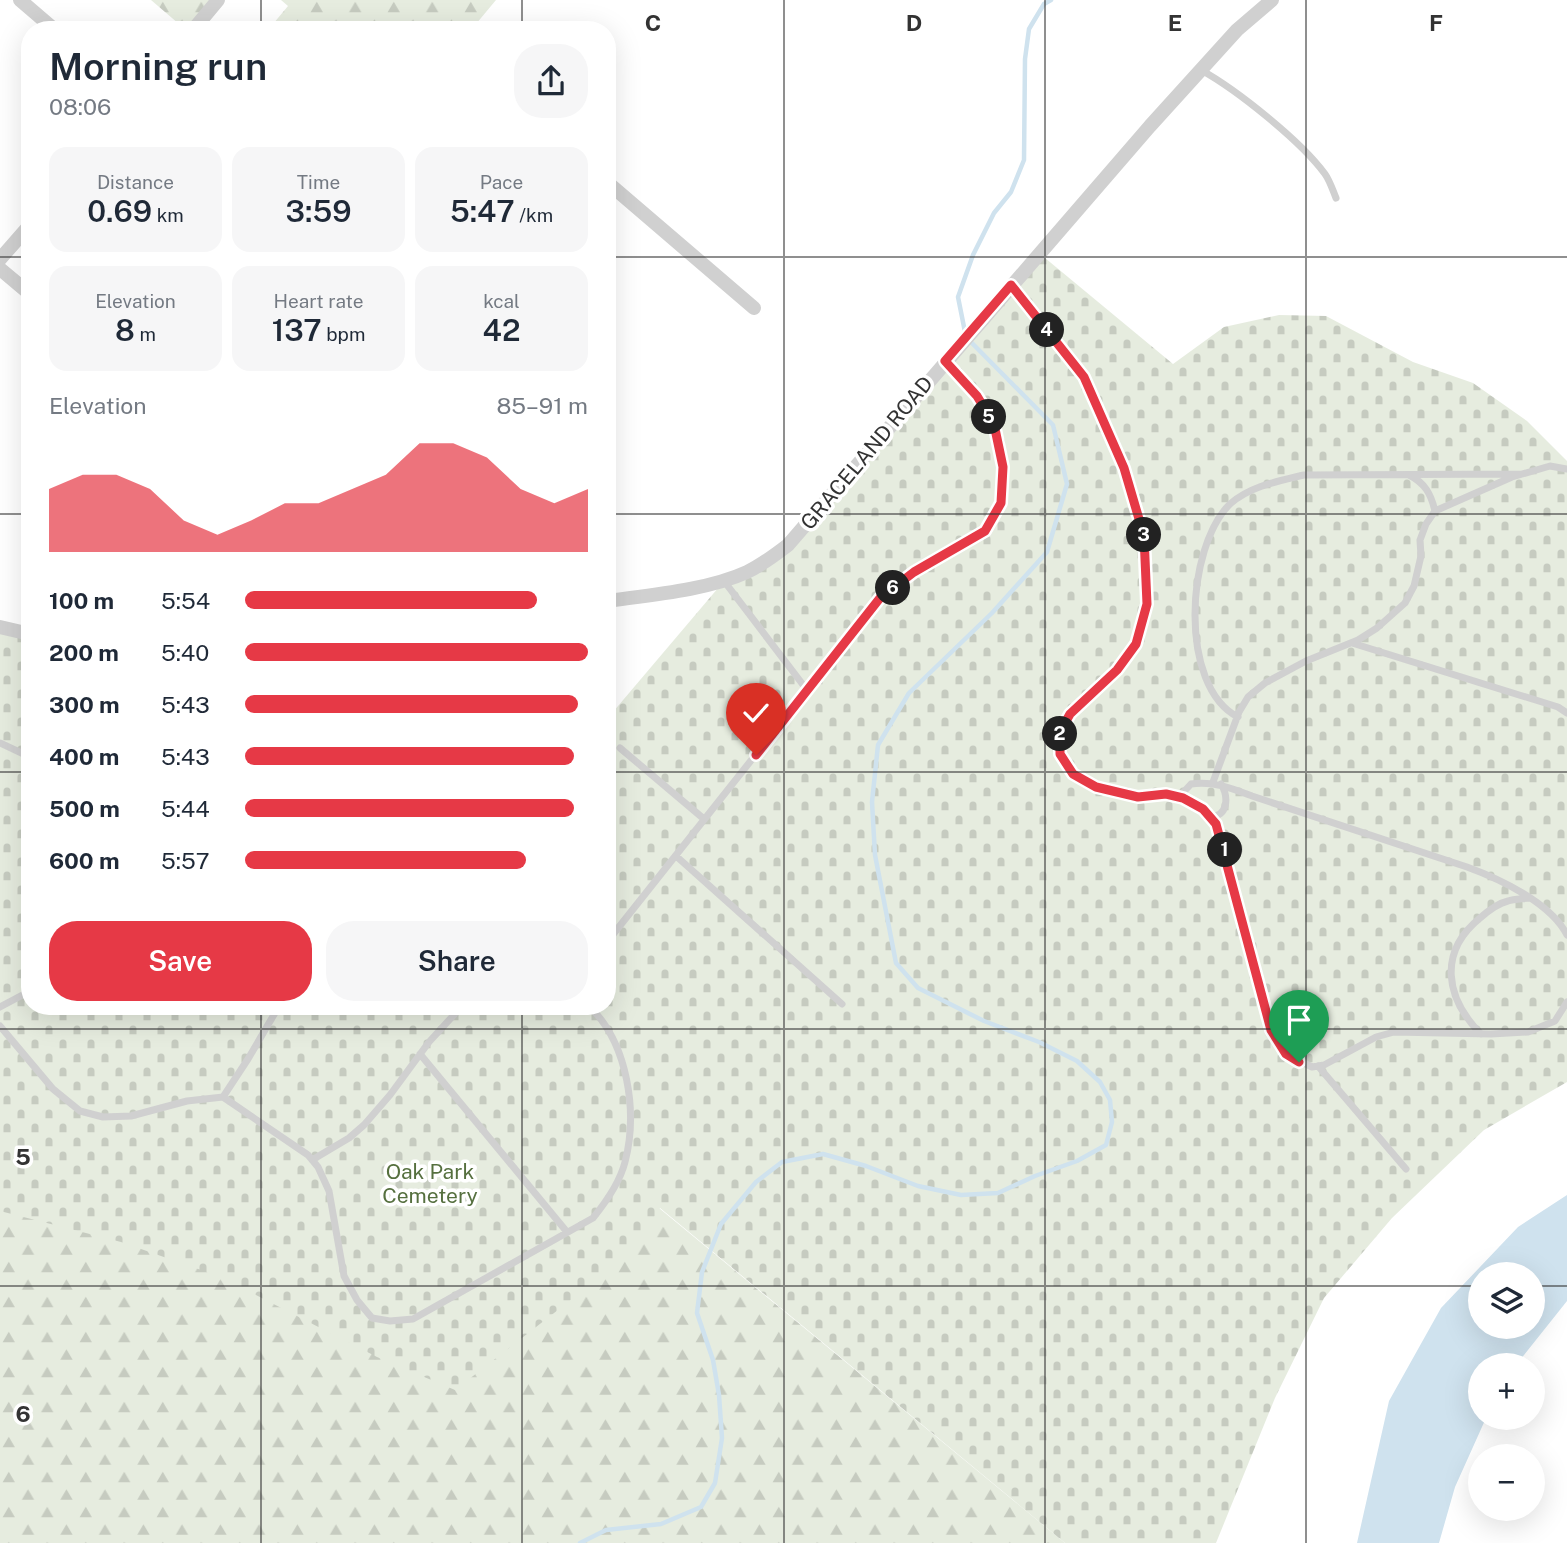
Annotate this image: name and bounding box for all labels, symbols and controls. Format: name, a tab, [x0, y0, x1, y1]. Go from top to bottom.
text: C	[645, 9, 661, 36]
text: D	[906, 9, 922, 36]
text: E	[1168, 9, 1182, 36]
text: F	[1429, 9, 1443, 36]
text: Morning run	[49, 44, 267, 89]
button: share	[514, 44, 588, 118]
text: 08:06	[49, 93, 111, 120]
text: Distance	[97, 171, 174, 193]
text: Time	[297, 171, 340, 193]
text: Pace	[480, 171, 523, 193]
text: 0.69	[87, 193, 152, 229]
text: 3:59	[285, 193, 352, 229]
text: 5:47	[450, 193, 515, 229]
text: km	[152, 204, 184, 226]
text: /km	[515, 204, 553, 226]
text: Elevation	[95, 290, 176, 312]
text: Heart rate	[274, 290, 363, 312]
text: kcal	[483, 290, 520, 312]
text: 8	[115, 312, 135, 348]
text: 137	[272, 312, 322, 348]
text: 42	[483, 312, 520, 348]
pin: 4	[1030, 312, 1064, 348]
text: 4	[1040, 318, 1053, 340]
text: m	[135, 323, 156, 345]
text: bpm	[322, 323, 365, 345]
street label: GRACELAND ROAD	[795, 371, 938, 534]
text: Elevation	[49, 392, 147, 419]
text: 85–91 m	[496, 392, 588, 419]
pin: 5	[972, 400, 1006, 434]
text: 5	[982, 405, 995, 427]
pin: 3	[1126, 518, 1162, 552]
text: 3	[1137, 523, 1150, 545]
pin: 6	[876, 570, 910, 606]
text: 6	[886, 576, 899, 598]
text: 100 m	[49, 587, 114, 614]
text: 5:54	[161, 587, 210, 614]
text: 200 m	[49, 639, 119, 666]
text: 5:40	[161, 639, 209, 666]
pin	[726, 683, 786, 755]
text: 300 m	[49, 691, 120, 718]
text: 5:43	[161, 691, 210, 718]
icon: check	[737, 694, 775, 732]
pin: 2	[1042, 716, 1078, 752]
text: 2	[1053, 722, 1066, 744]
text: 400 m	[49, 743, 119, 770]
text: 5:43	[161, 743, 210, 770]
text: 500 m	[49, 795, 120, 822]
text: 5:44	[161, 795, 210, 822]
pin: 1	[1208, 832, 1242, 868]
text: 1	[1220, 838, 1229, 860]
text: 600 m	[49, 847, 119, 874]
text: 5:57	[161, 847, 209, 874]
button: Save	[49, 921, 312, 1001]
button: Share	[326, 921, 588, 1001]
pin	[1269, 990, 1329, 1062]
icon: arrive	[1280, 1001, 1318, 1039]
text: 5	[15, 1143, 31, 1170]
park label: Oak Park Cemetery	[382, 1159, 478, 1208]
map controls	[1468, 1262, 1545, 1521]
button: layers	[1468, 1262, 1545, 1339]
button: +	[1468, 1353, 1545, 1430]
text: 6	[15, 1400, 31, 1427]
button: −	[1468, 1444, 1545, 1521]

